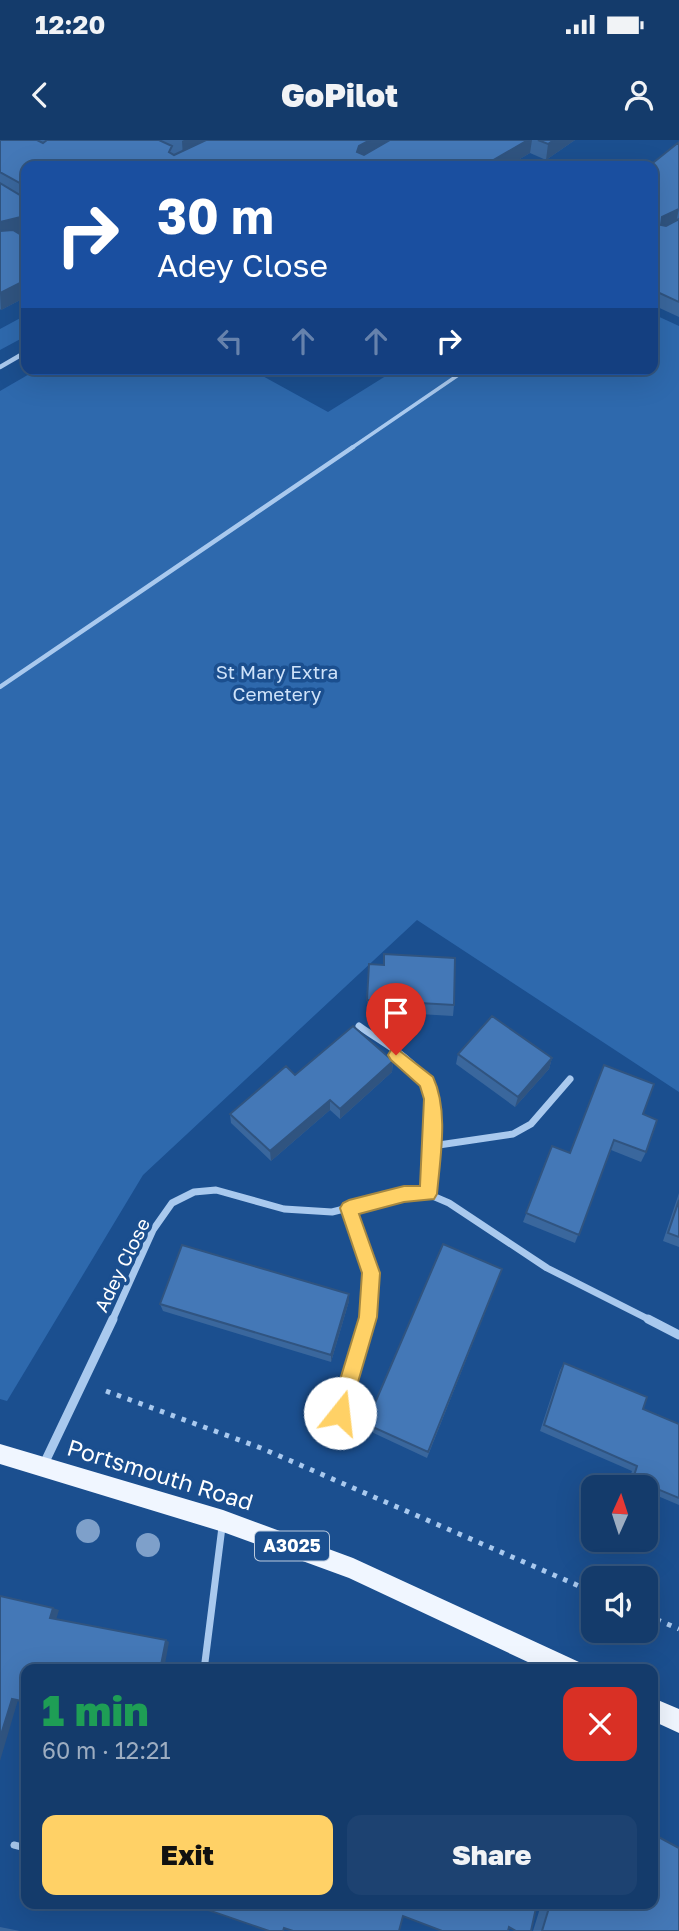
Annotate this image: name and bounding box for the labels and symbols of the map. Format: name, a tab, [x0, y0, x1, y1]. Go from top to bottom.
park label: St Mary Extra Cemetery	[216, 660, 338, 705]
pin	[366, 983, 426, 1055]
street label: Adey Close	[89, 1214, 154, 1315]
position arrow	[303, 1376, 377, 1450]
street label: Portsmouth Road	[64, 1432, 257, 1516]
north arrow	[581, 1475, 658, 1552]
road number: A3025	[255, 1532, 329, 1560]

